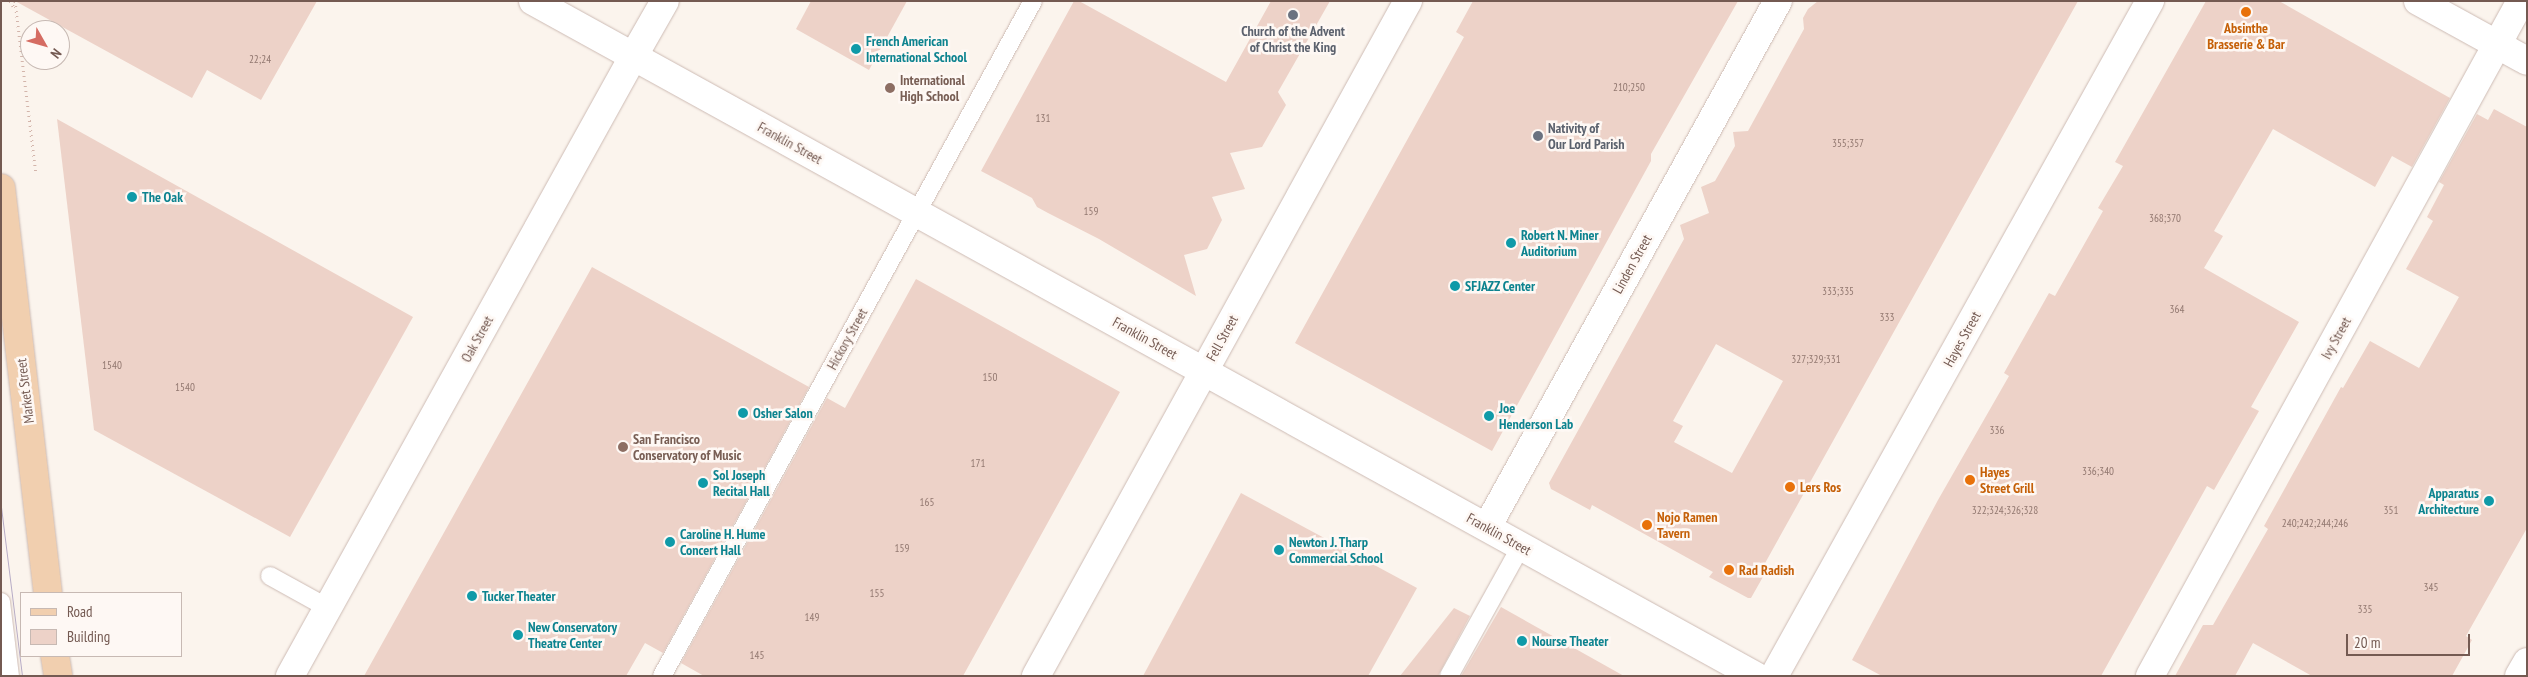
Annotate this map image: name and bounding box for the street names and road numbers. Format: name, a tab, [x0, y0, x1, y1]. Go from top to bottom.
street label: Franklin Street	[755, 118, 825, 168]
street label: Linden Street	[1609, 232, 1655, 296]
street label: Hickory Street	[823, 305, 871, 373]
street label: Hayes Street	[1940, 308, 1984, 370]
street label: Fell Street	[1203, 312, 1241, 364]
street label: Oak Street	[457, 313, 497, 365]
street label: Franklin Street	[1110, 313, 1180, 363]
street label: Ivy Street	[2317, 314, 2355, 362]
street label: Market Street	[13, 358, 37, 424]
street label: Franklin Street	[1464, 509, 1534, 559]

